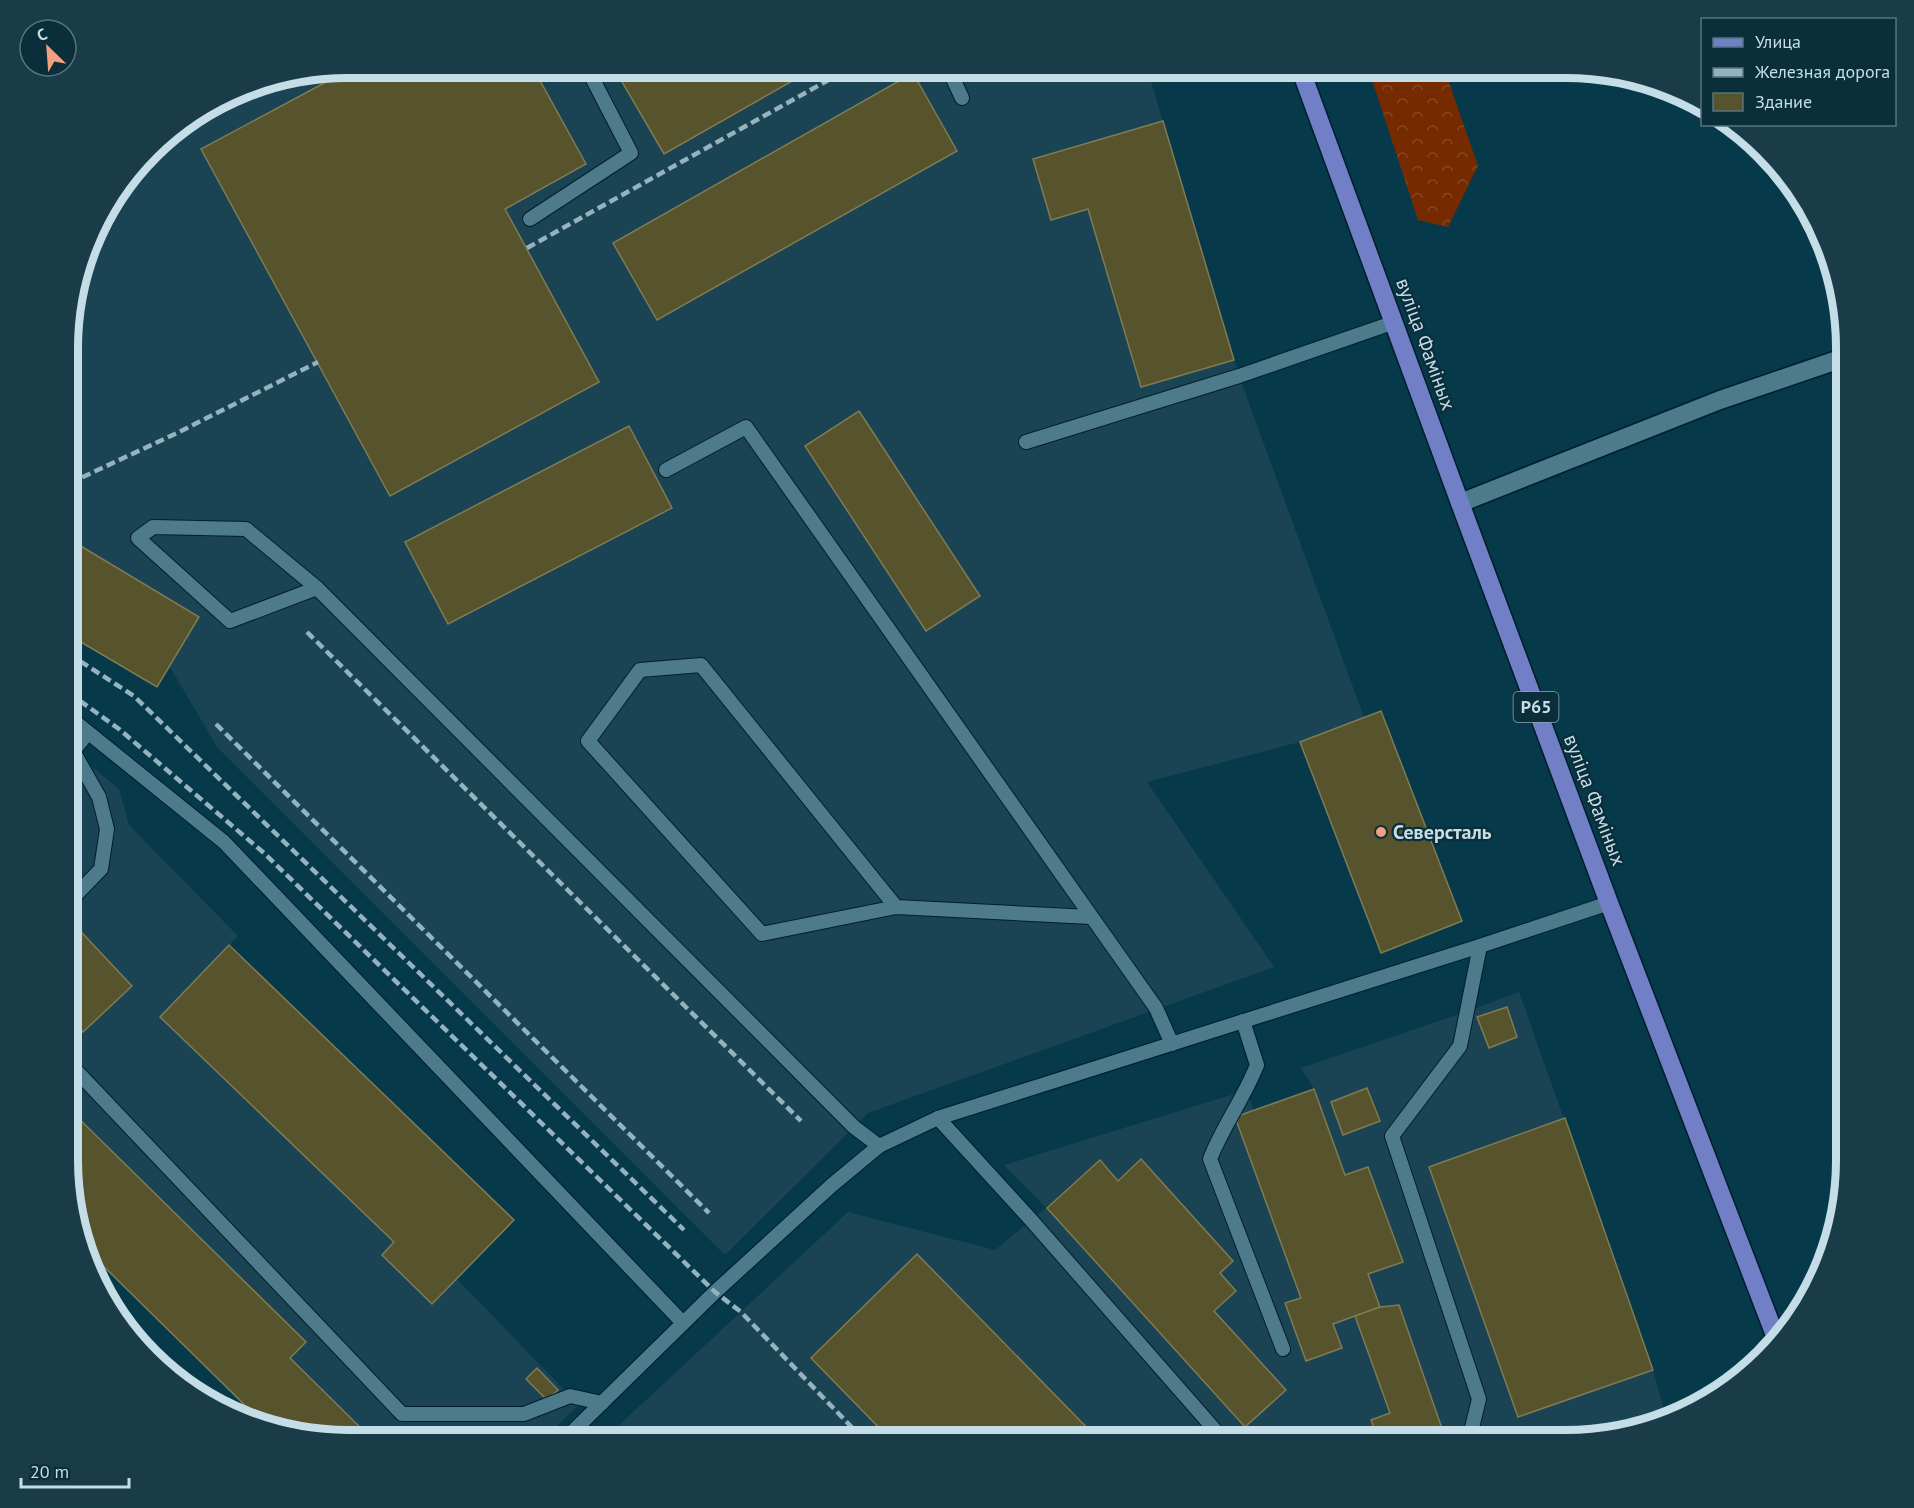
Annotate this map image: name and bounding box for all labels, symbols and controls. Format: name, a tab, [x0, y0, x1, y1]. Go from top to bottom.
north arrow	[18, 18, 78, 78]
legend	[1701, 18, 1896, 126]
text: С	[33, 23, 50, 45]
text: Улица	[1755, 30, 1801, 53]
text: Железная дорога	[1754, 60, 1890, 83]
text: Здание	[1755, 90, 1812, 113]
street label: вуліца Фаміных	[1390, 274, 1462, 414]
road number: Р65	[1514, 692, 1558, 722]
street label: вуліца Фаміных	[1558, 731, 1632, 869]
place label: Северсталь	[1393, 819, 1492, 845]
marker: Северсталь	[1374, 825, 1388, 839]
scale bar	[21, 1451, 129, 1489]
text: 20 m	[30, 1460, 69, 1483]

